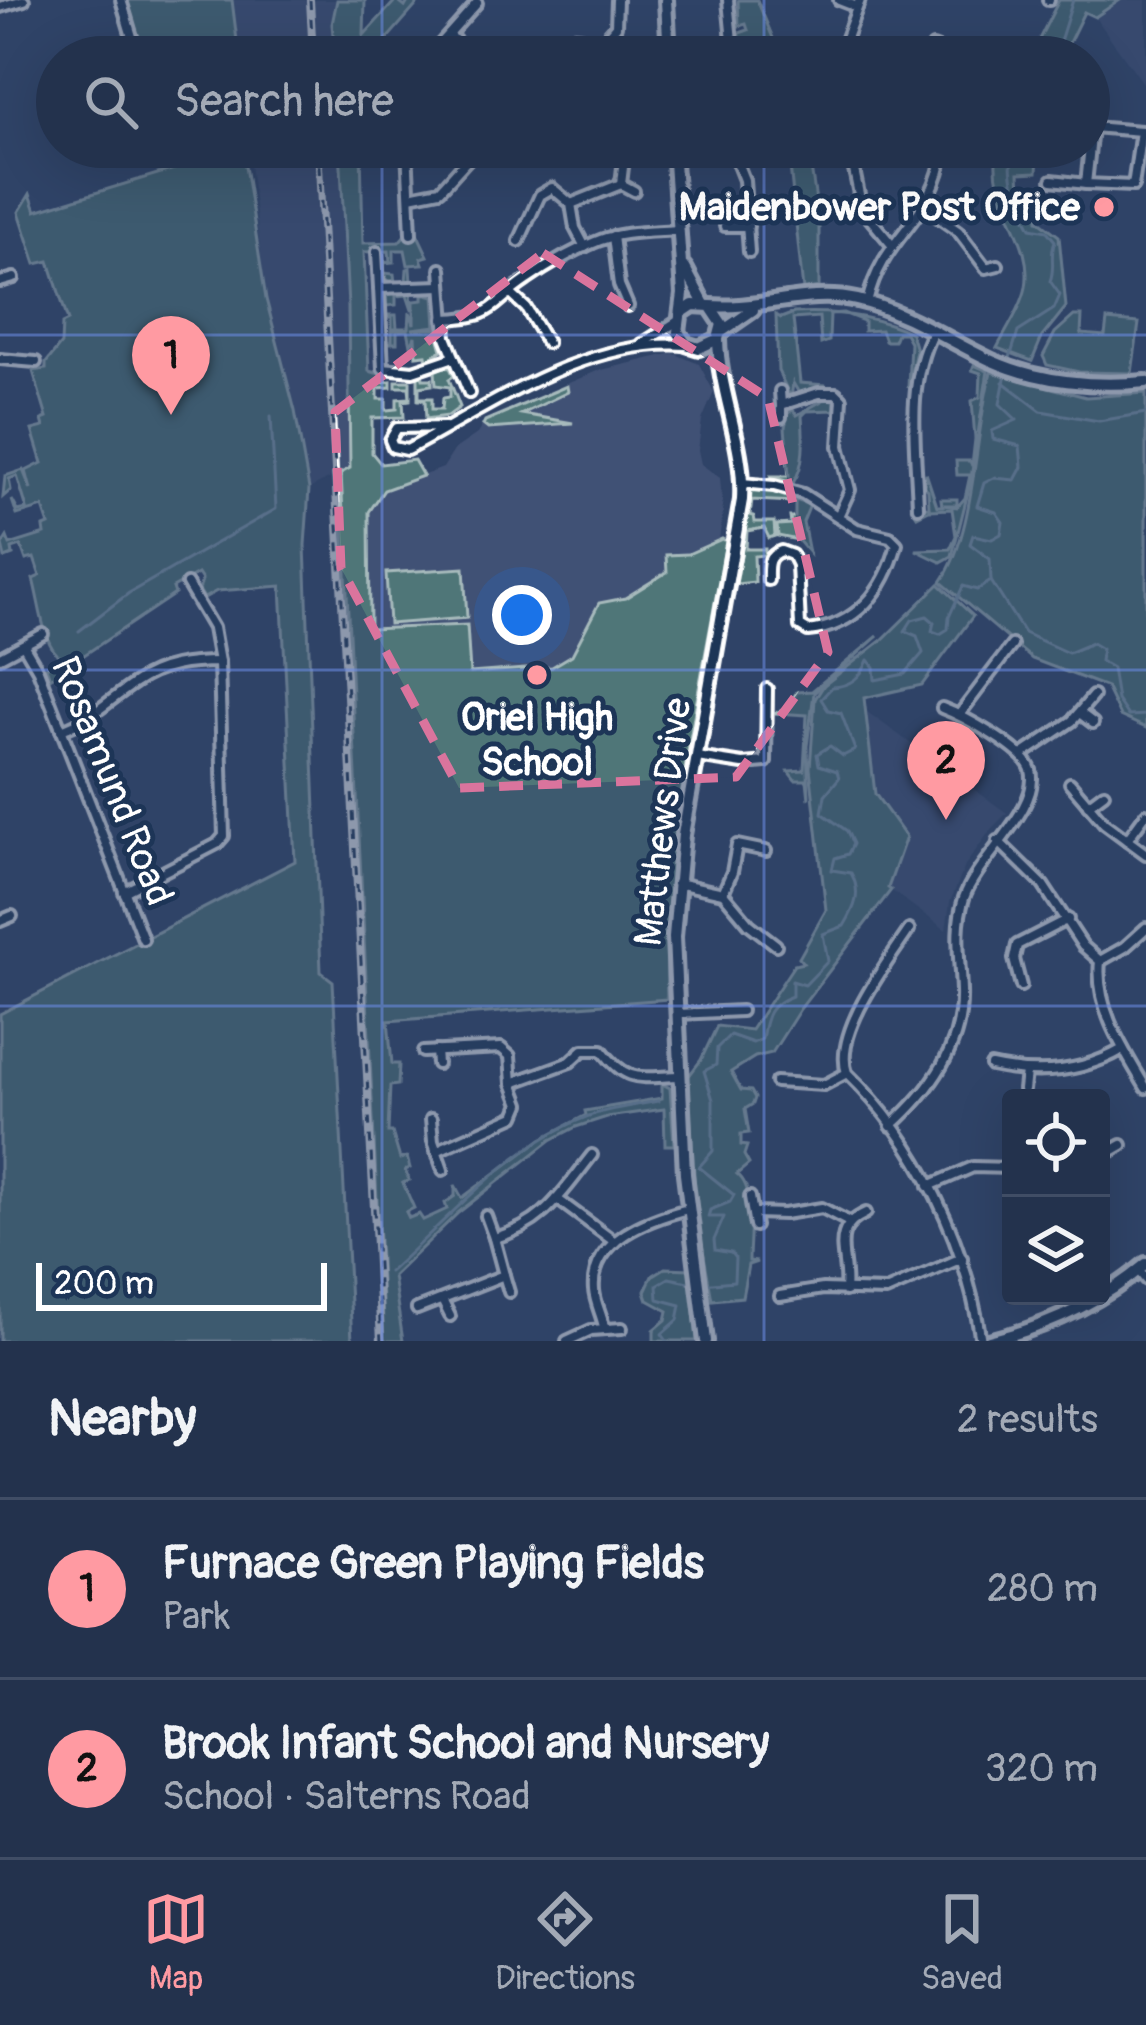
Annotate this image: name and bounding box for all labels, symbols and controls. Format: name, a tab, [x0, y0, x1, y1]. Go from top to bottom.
search box	[36, 36, 1110, 168]
icon: search	[78, 69, 144, 135]
text: Search here	[174, 74, 394, 130]
place label: Maidenbower Post Office	[679, 183, 1081, 232]
marker: Maidenbower Post Office	[1091, 194, 1117, 220]
pin: 1	[132, 316, 210, 415]
your location	[492, 585, 552, 645]
street label: Rosamund Road	[40, 650, 184, 912]
marker: Oriel High School	[524, 662, 550, 688]
place label: Oriel High School	[461, 693, 613, 787]
street label: Matthews Drive	[623, 695, 703, 949]
pin: 2	[907, 721, 985, 820]
map controls	[1002, 1089, 1110, 1305]
button: locate	[1002, 1089, 1110, 1197]
button: layers	[1002, 1197, 1110, 1305]
scale bar	[36, 1257, 327, 1310]
text: 200 m	[54, 1263, 154, 1304]
text: Nearby	[48, 1387, 196, 1451]
text: 2 results	[957, 1395, 1098, 1444]
text: Furnace Green Playing Fields	[162, 1536, 704, 1592]
text: 1	[79, 1564, 95, 1613]
text: 280 m	[987, 1564, 1098, 1613]
text: Park	[162, 1592, 230, 1641]
text: Brook Infant School and Nursery	[162, 1716, 769, 1772]
text: 2	[76, 1744, 98, 1793]
text: 320 m	[985, 1744, 1098, 1793]
text: School · Salterns Road	[162, 1772, 531, 1821]
tab: Map	[143, 1886, 209, 1999]
tab: Directions	[495, 1886, 635, 1999]
tab: Saved	[921, 1886, 1003, 1999]

